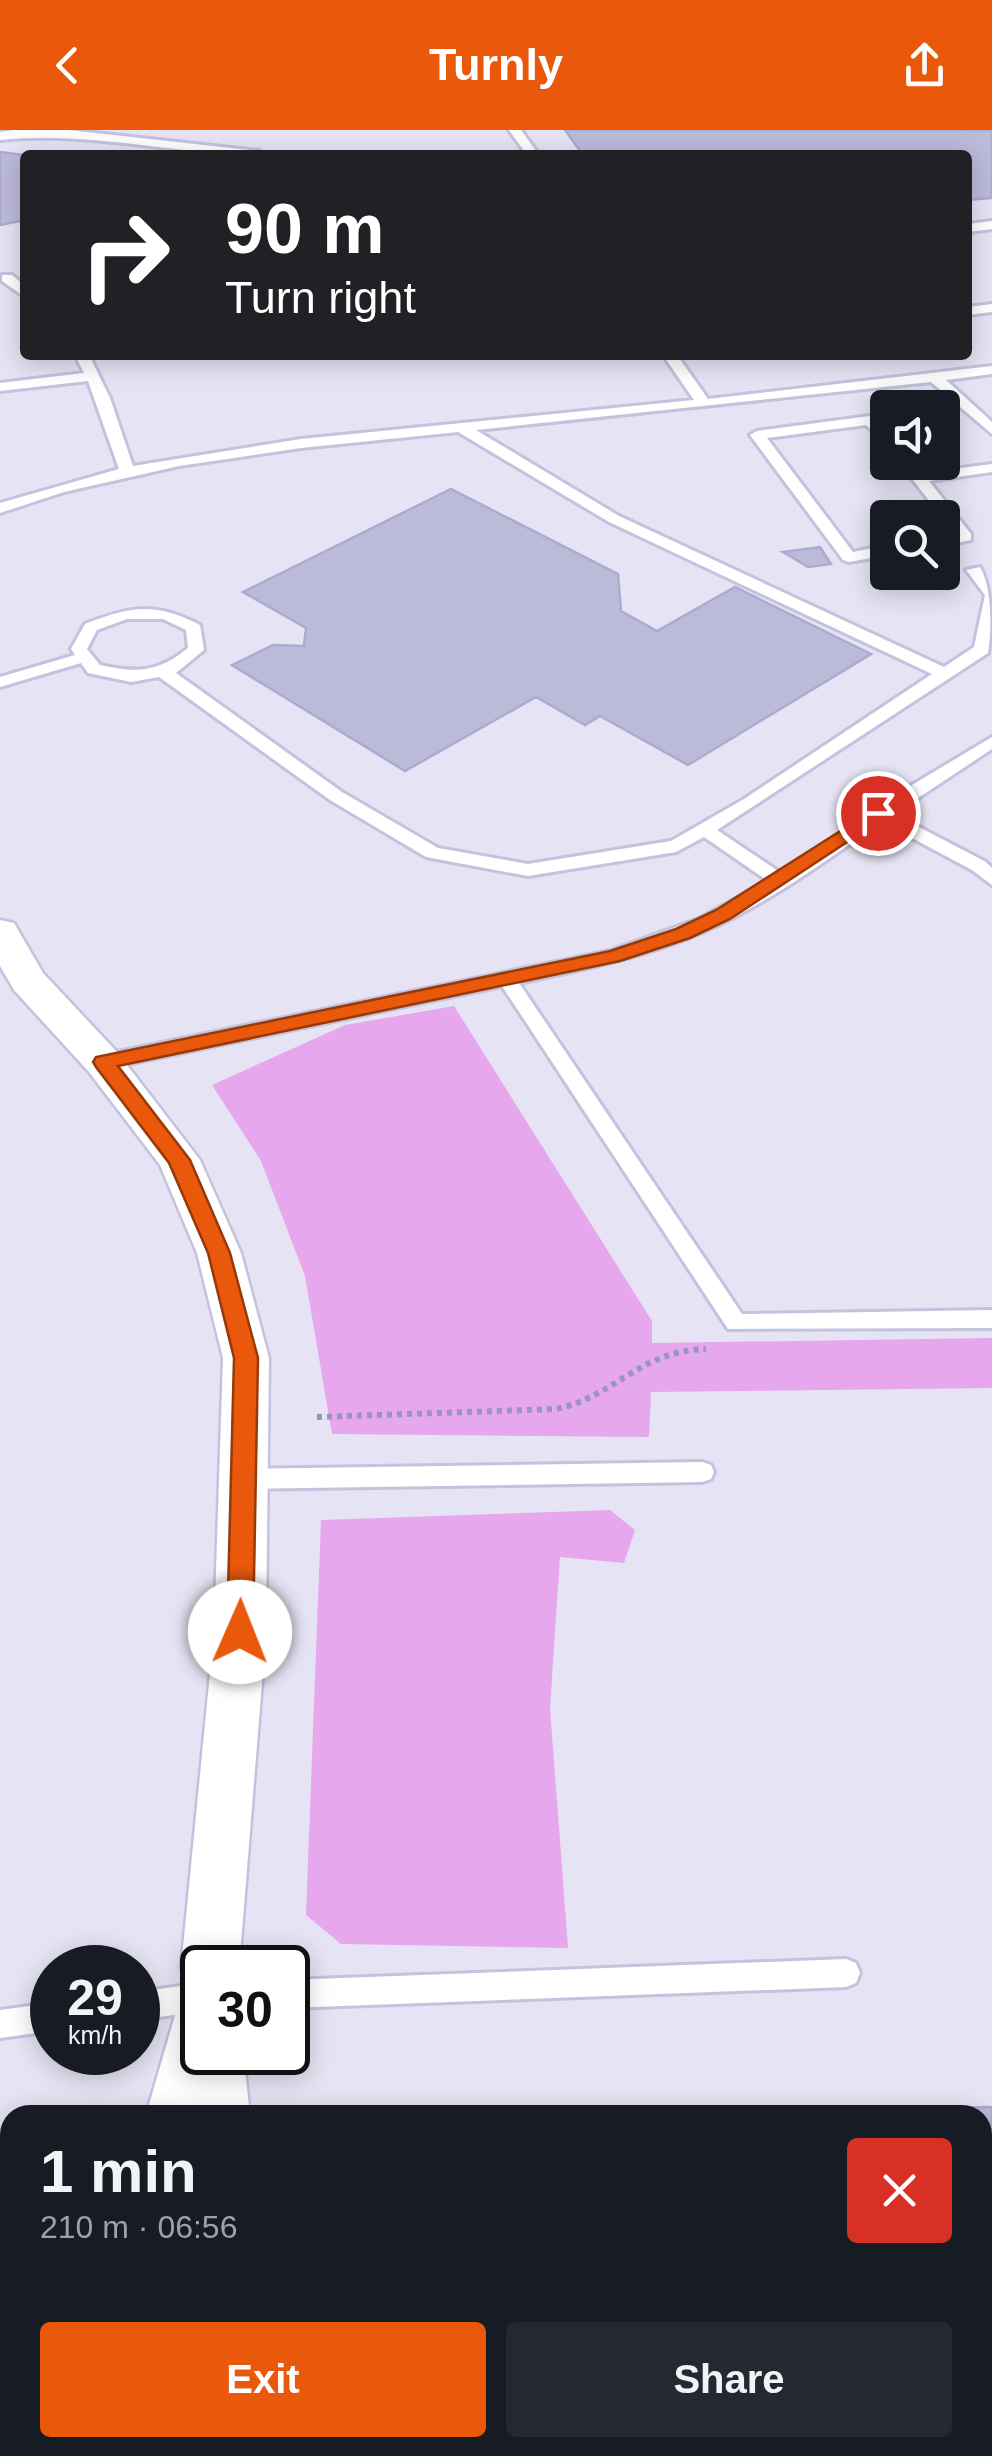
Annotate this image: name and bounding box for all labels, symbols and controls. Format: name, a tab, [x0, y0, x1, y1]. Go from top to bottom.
icon: back	[40, 38, 95, 93]
icon: share	[897, 38, 952, 93]
text: Turnly	[429, 39, 563, 90]
icon: right	[60, 190, 190, 320]
text: 90 m	[225, 190, 385, 268]
text: Turn right	[225, 272, 416, 323]
map controls	[870, 390, 960, 590]
button: sound	[870, 390, 960, 480]
button: search	[870, 500, 960, 590]
pin	[836, 771, 921, 856]
icon: arrive	[851, 786, 906, 841]
position arrow	[188, 1580, 292, 1684]
speed limit sign: 30	[180, 1945, 310, 2075]
text: 29	[67, 1970, 123, 2026]
text: km/h	[68, 2021, 122, 2049]
text: 1 min	[40, 2138, 197, 2205]
button: close	[847, 2138, 952, 2243]
text: 210 m · 06:56	[40, 2209, 237, 2245]
button: Exit	[40, 2322, 486, 2437]
button: Share	[506, 2322, 952, 2437]

